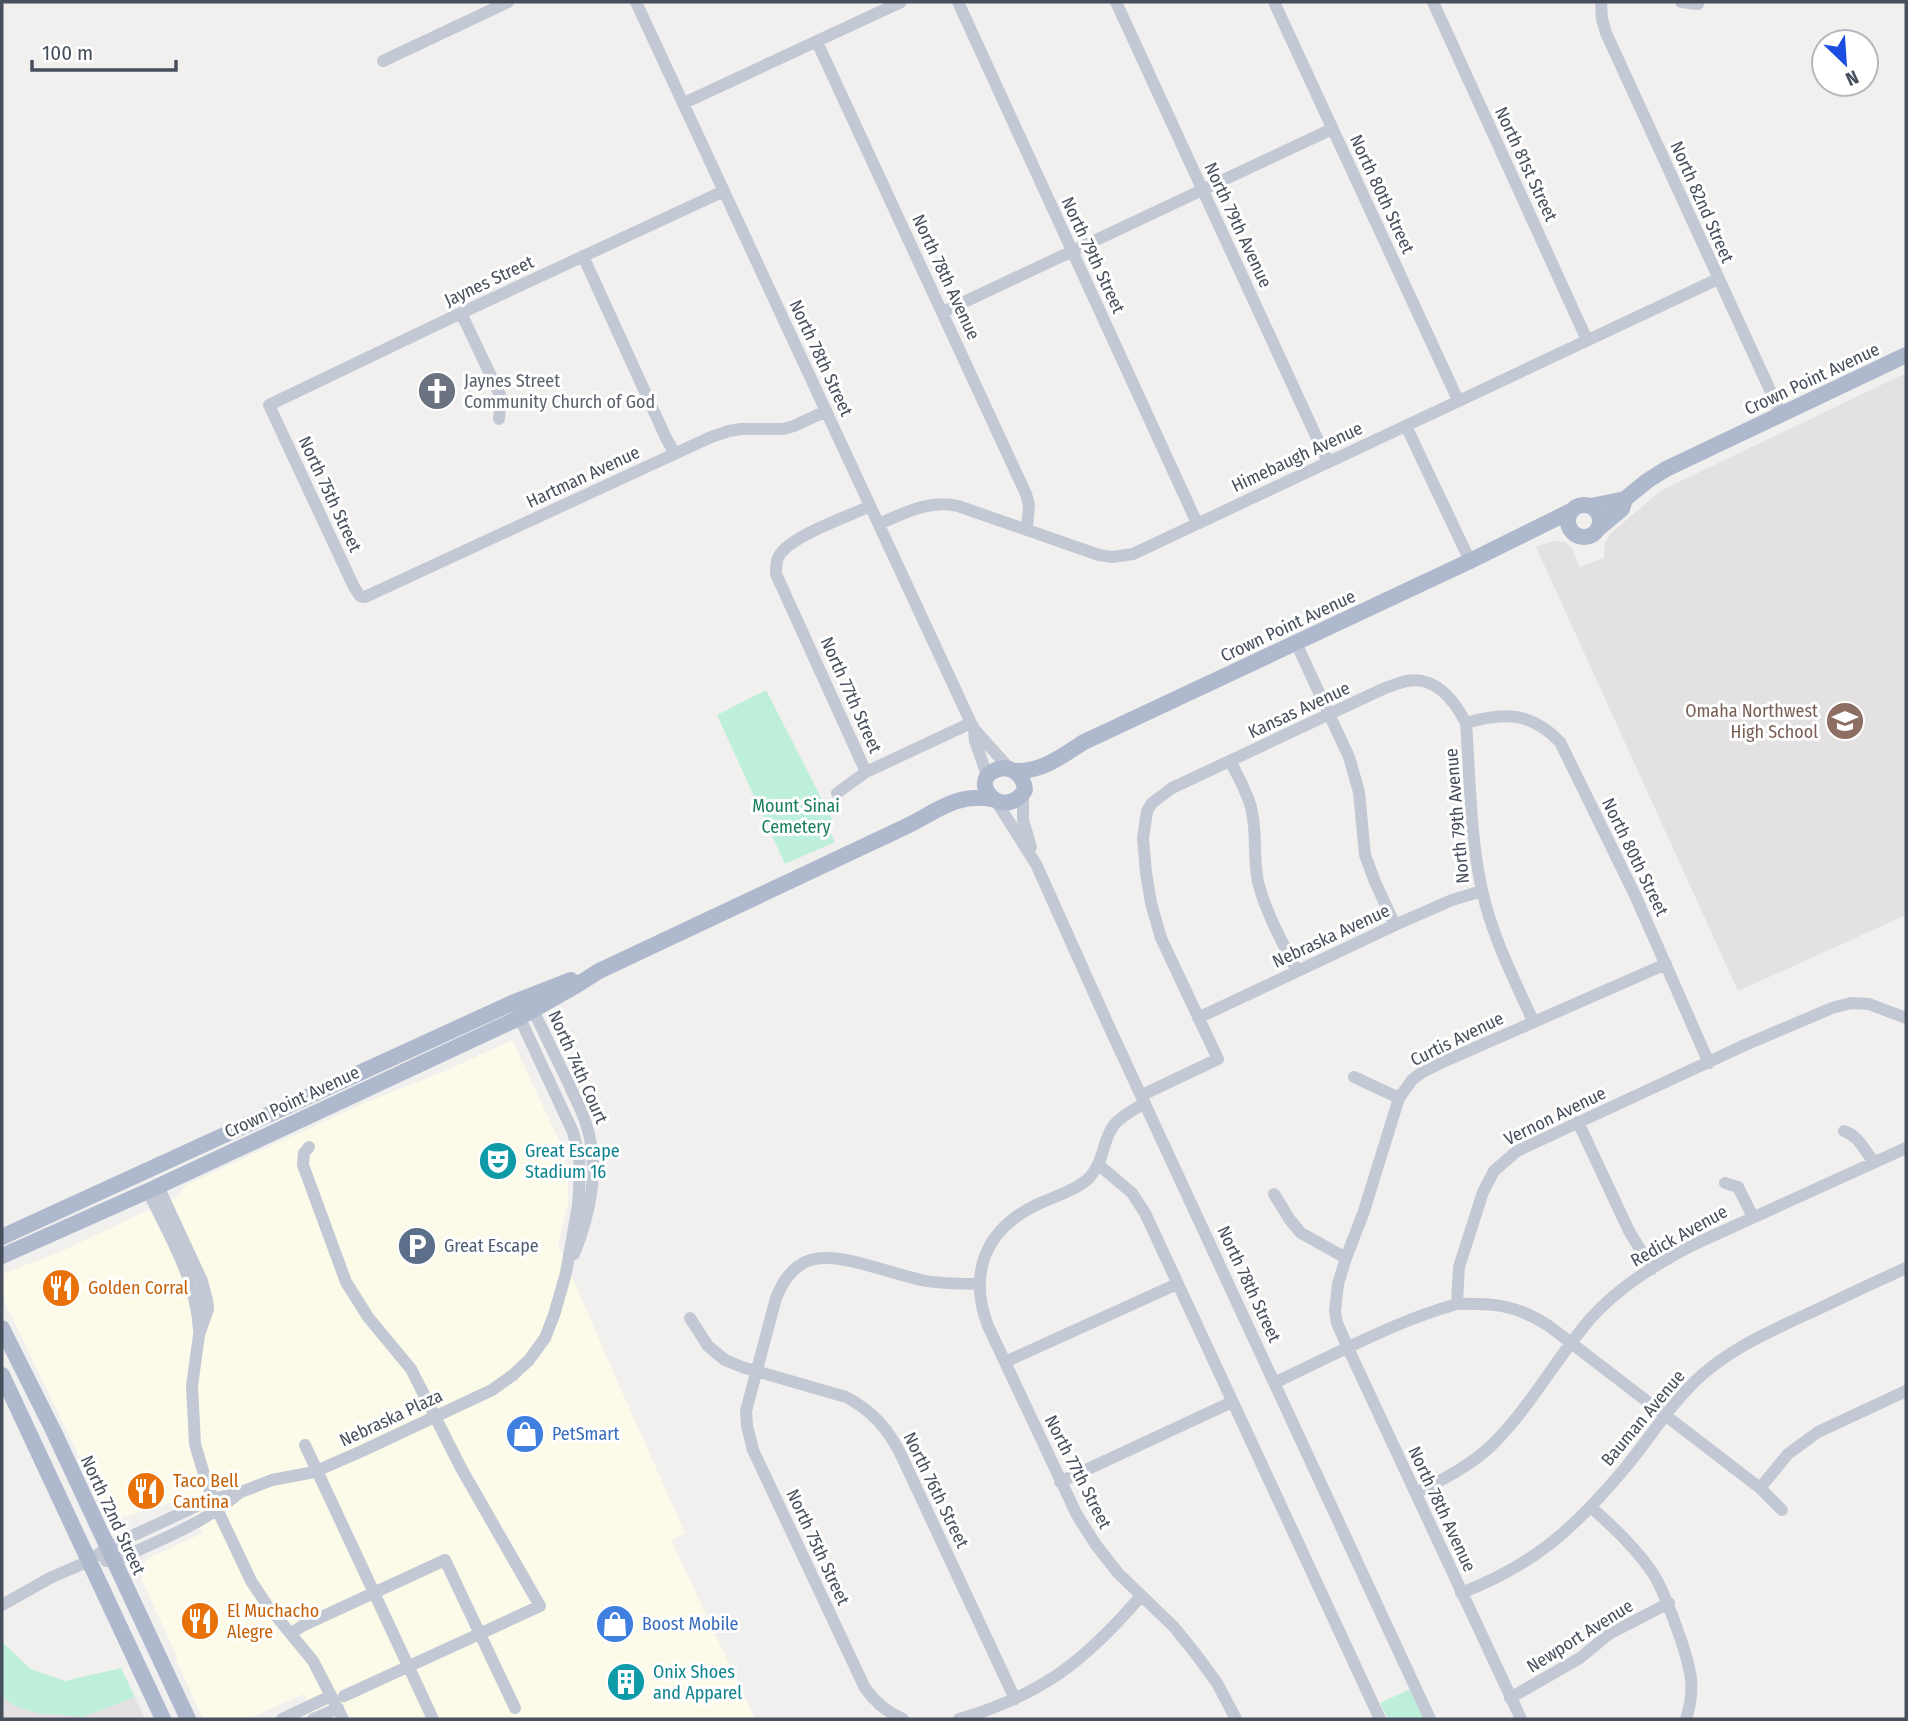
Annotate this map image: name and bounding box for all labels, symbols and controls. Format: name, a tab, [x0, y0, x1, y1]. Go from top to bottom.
scale bar	[32, 28, 175, 72]
north arrow	[1810, 28, 1880, 98]
text: 100 m	[42, 40, 93, 66]
text: N	[1842, 65, 1862, 91]
street label: North 81st Street	[1490, 103, 1562, 225]
street label: North 80th Street	[1345, 131, 1419, 257]
street label: North 82nd Street	[1665, 138, 1739, 266]
street label: North 79th Avenue	[1199, 159, 1277, 291]
street label: North 79th Street	[1056, 193, 1130, 317]
street label: North 78th Avenue	[907, 211, 985, 343]
street label: Jaynes Street	[441, 251, 537, 311]
street label: North 78th Street	[784, 296, 858, 420]
street label: Crown Point Avenue	[1741, 338, 1883, 420]
church icon: Jaynes Street Community Church of God	[416, 370, 458, 412]
place label: Jaynes Street Community Church of God	[464, 370, 655, 413]
street label: Himebaugh Avenue	[1228, 417, 1366, 497]
street label: North 75th Street	[294, 433, 366, 556]
street label: Hartman Avenue	[523, 441, 643, 513]
street label: Crown Point Avenue	[1217, 585, 1359, 667]
street label: North 77th Street	[816, 634, 886, 757]
street label: Kansas Avenue	[1245, 677, 1354, 743]
place label: Omaha Northwest High School	[1685, 700, 1818, 743]
school or university icon: Omaha Northwest High School	[1824, 700, 1866, 742]
street label: North 79th Avenue	[1440, 747, 1474, 885]
street label: North 80th Street	[1597, 794, 1673, 920]
park label: Mount Sinai Cemetery	[752, 795, 840, 838]
street label: Nebraska Avenue	[1269, 899, 1393, 973]
street label: North 74th Court	[543, 1007, 613, 1127]
street label: Curtis Avenue	[1407, 1007, 1507, 1071]
street label: Crown Point Avenue	[221, 1061, 363, 1143]
street label: Vernon Avenue	[1500, 1082, 1610, 1150]
theatre icon: Great Escape Stadium 16	[477, 1140, 519, 1182]
place label: Great Escape Stadium 16	[525, 1140, 620, 1183]
street label: Redick Avenue	[1627, 1200, 1731, 1272]
street label: North 78th Street	[1212, 1222, 1286, 1346]
parking icon: Great Escape	[396, 1225, 438, 1267]
place label: Great Escape	[444, 1235, 539, 1257]
restaurant icon: Golden Corral	[40, 1267, 82, 1309]
place label: Golden Corral	[88, 1277, 189, 1299]
street label: Bauman Avenue	[1596, 1365, 1690, 1470]
street label: Nebraska Plaza	[336, 1384, 446, 1451]
street label: North 77th Street	[1040, 1411, 1116, 1533]
shop icon: PetSmart	[504, 1413, 546, 1455]
place label: PetSmart	[552, 1423, 620, 1445]
street label: North 76th Street	[899, 1429, 974, 1552]
street label: North 78th Avenue	[1403, 1443, 1481, 1575]
street label: North 72nd Street	[76, 1452, 150, 1578]
restaurant icon: Taco Bell Cantina	[125, 1470, 167, 1512]
place label: Taco Bell Cantina	[173, 1470, 239, 1513]
street label: North 75th Street	[782, 1486, 854, 1609]
street label: Newport Avenue	[1523, 1595, 1637, 1677]
restaurant icon: El Muchacho Alegre	[179, 1600, 221, 1642]
place label: El Muchacho Alegre	[227, 1600, 319, 1643]
shop icon: Boost Mobile	[594, 1603, 636, 1645]
place label: Boost Mobile	[642, 1613, 739, 1635]
building icon: Onix Shoes and Apparel	[605, 1661, 647, 1703]
place label: Onix Shoes and Apparel	[653, 1661, 742, 1704]

